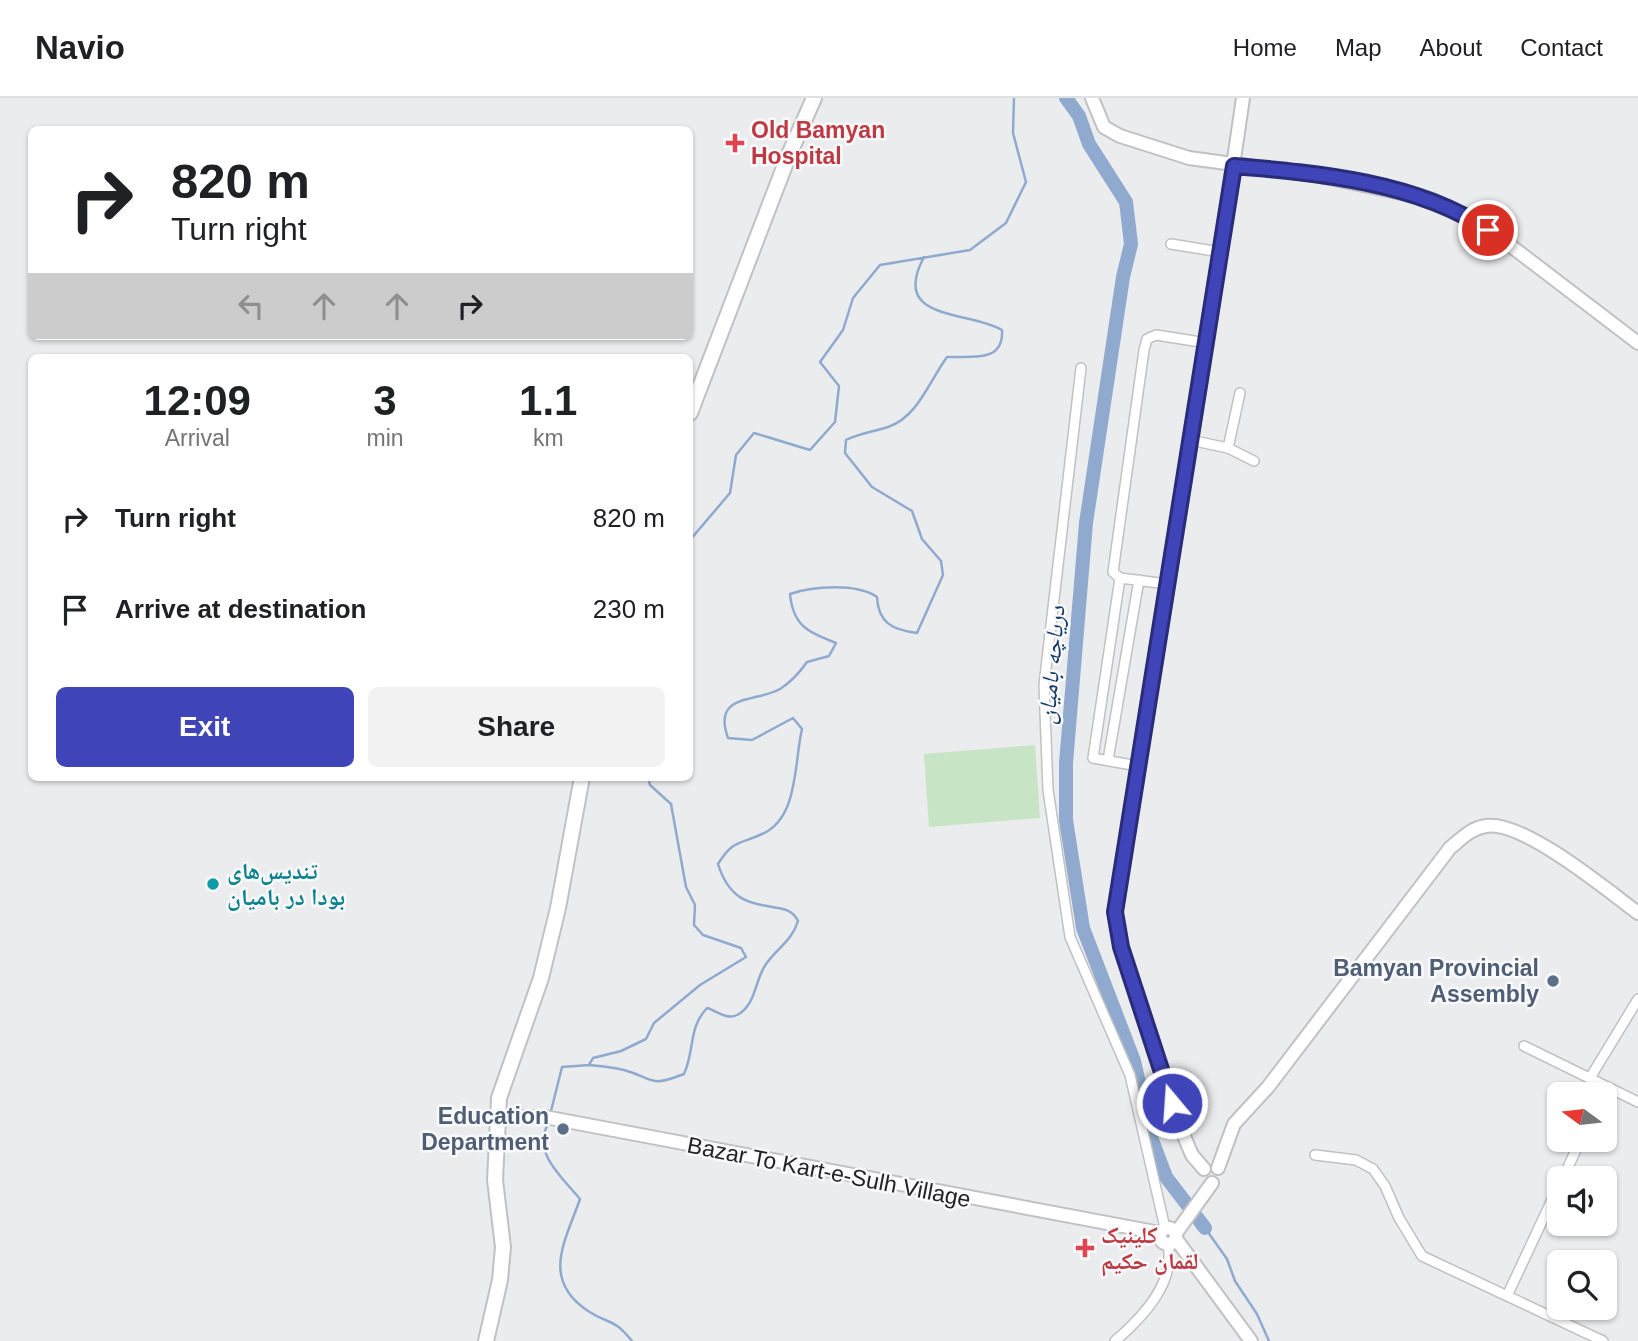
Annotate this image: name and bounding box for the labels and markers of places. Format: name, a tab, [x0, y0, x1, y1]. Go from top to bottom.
place label: Old Bamyan Hospital	[751, 117, 885, 169]
marker: Old Bamyan Hospital	[725, 133, 745, 153]
pin	[1458, 200, 1518, 260]
place label: تندیس‌های بودا در بامیان	[227, 858, 345, 911]
marker: تندیس‌های بودا در بامیان	[205, 876, 221, 892]
place label: Bamyan Provincial Assembly	[1333, 955, 1539, 1007]
marker: Bamyan Provincial Assembly	[1545, 973, 1561, 989]
place label: Education Department	[421, 1103, 549, 1155]
marker: Education Department	[555, 1121, 571, 1137]
place label: کلینیک لقمان حکیم	[1101, 1222, 1199, 1277]
marker: کلینیک لقمان حکیم	[1075, 1238, 1095, 1258]

